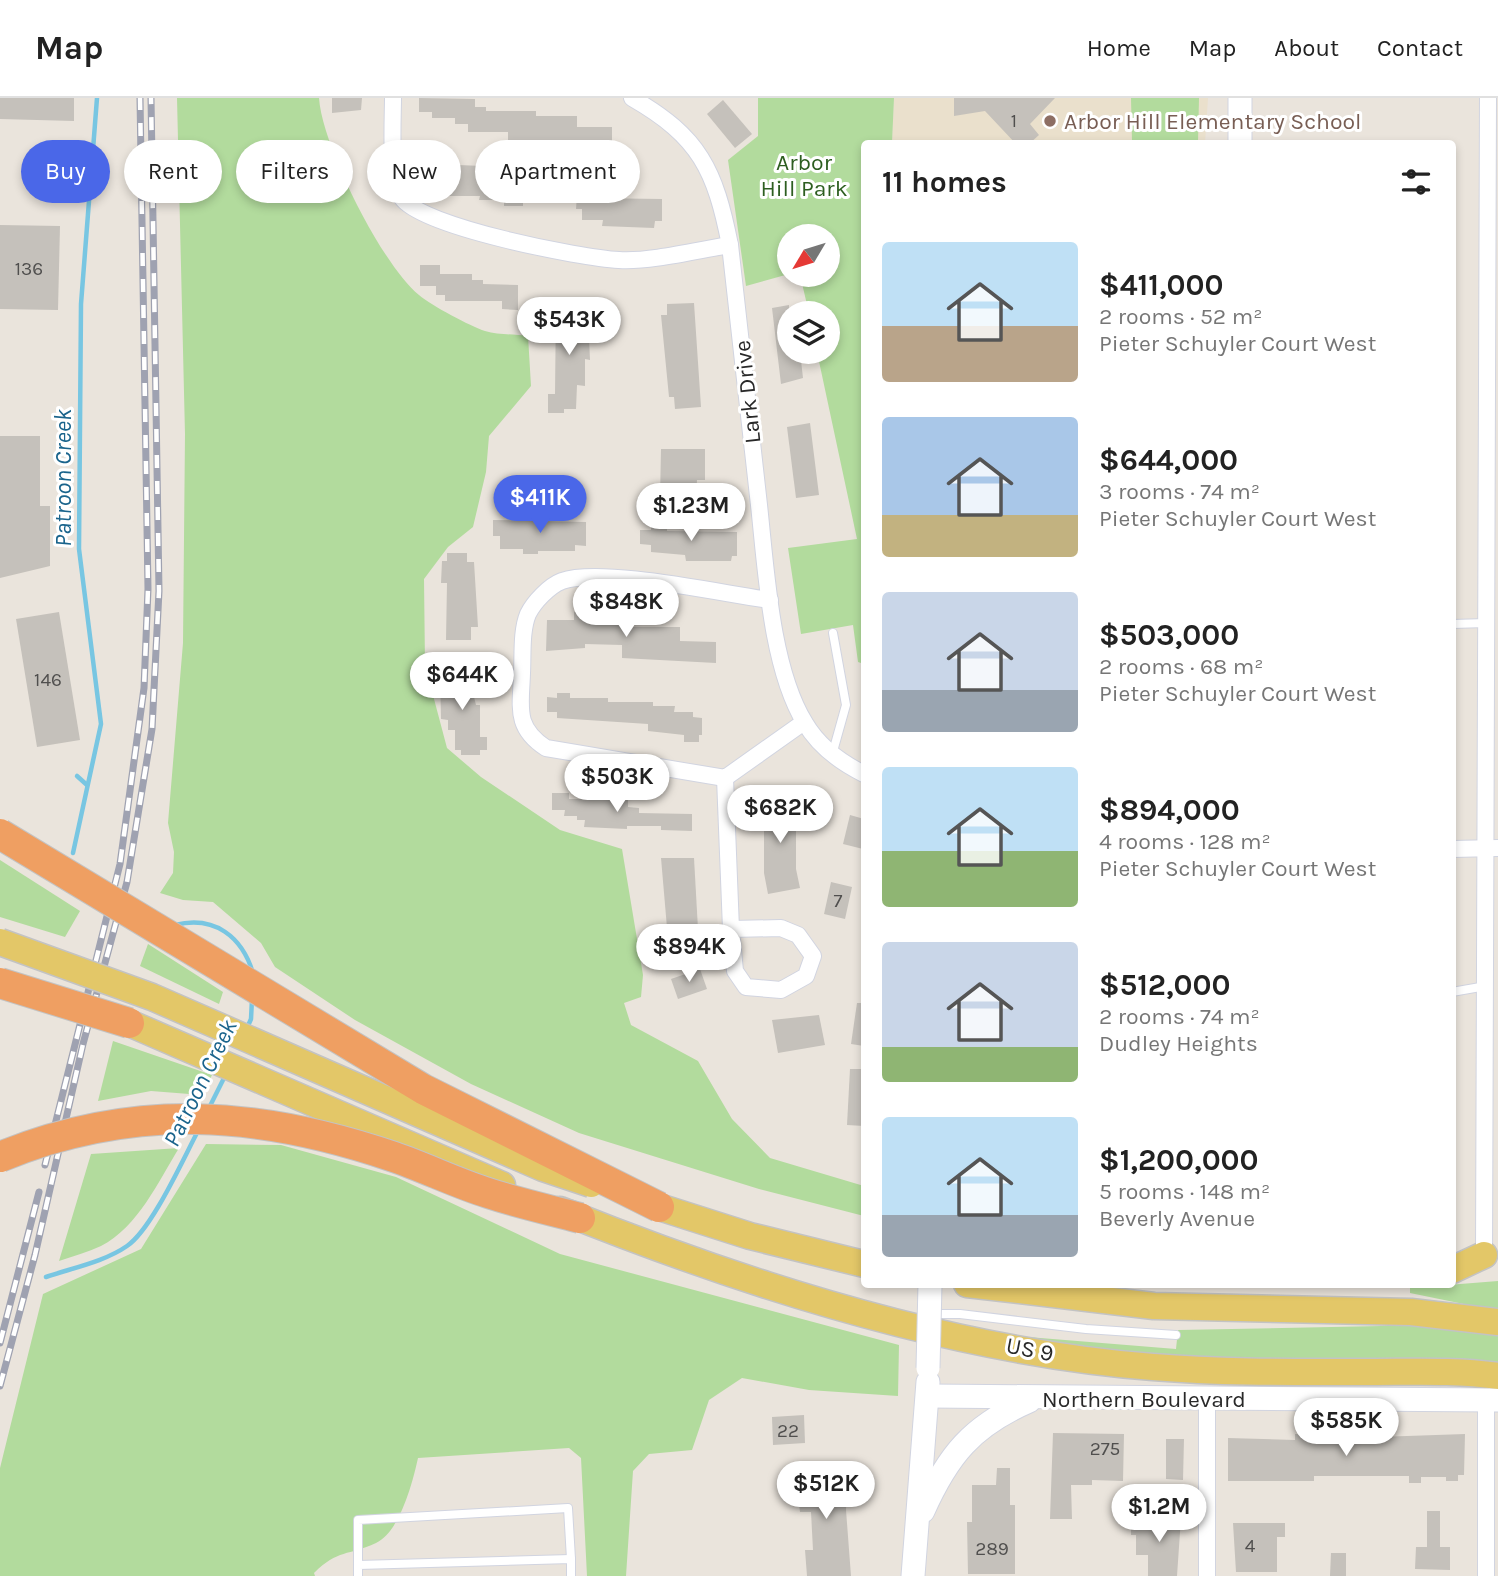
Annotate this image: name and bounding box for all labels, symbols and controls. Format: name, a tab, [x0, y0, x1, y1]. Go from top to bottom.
text: Map	[35, 29, 103, 67]
text: Home	[1087, 34, 1151, 62]
text: Map	[1189, 34, 1236, 62]
text: About	[1274, 34, 1339, 62]
text: Contact	[1377, 34, 1463, 62]
place label: Arbor Hill Elementary School	[1064, 108, 1361, 135]
house number: 1	[1011, 110, 1017, 132]
marker: Arbor Hill Elementary School	[1042, 113, 1058, 129]
chip: Buy	[21, 140, 110, 203]
chip: Rent	[124, 140, 222, 203]
chip: Filters	[236, 140, 353, 203]
chip: New	[367, 140, 461, 203]
chip: Apartment	[475, 140, 640, 203]
park label: Arbor Hill Park	[760, 149, 848, 202]
icon: filters	[1397, 163, 1435, 201]
text: 11 homes	[882, 164, 1007, 200]
north arrow	[777, 224, 840, 287]
map controls	[777, 224, 840, 364]
house number: 136	[15, 258, 43, 280]
text: $411,000	[1099, 267, 1223, 303]
icon: home	[938, 270, 1022, 354]
pin: $543K	[520, 298, 618, 357]
button: layers	[777, 301, 840, 364]
text: 2 rooms · 52 m²	[1099, 303, 1262, 330]
text: $543K	[533, 306, 605, 333]
text: Pieter Schuyler Court West	[1099, 330, 1376, 357]
street label: Lark Drive	[729, 339, 766, 445]
water label: Patroon Creek	[49, 408, 77, 547]
text: $644,000	[1099, 442, 1238, 478]
icon: home	[938, 445, 1022, 529]
pin: $411K	[491, 476, 589, 535]
text: 3 rooms · 74 m²	[1099, 478, 1260, 505]
text: $411K	[510, 484, 570, 511]
pin: $1.23M	[634, 484, 748, 543]
text: $1.23M	[652, 492, 730, 519]
text: Pieter Schuyler Court West	[1099, 505, 1376, 532]
pin: $848K	[577, 580, 675, 639]
text: $848K	[589, 588, 663, 615]
text: $503,000	[1099, 617, 1239, 653]
icon: home	[938, 620, 1022, 704]
pin: $644K	[413, 652, 511, 712]
text: 2 rooms · 68 m²	[1099, 653, 1263, 680]
text: $644K	[426, 661, 498, 688]
house number: 146	[34, 669, 62, 691]
text: Pieter Schuyler Court West	[1099, 680, 1376, 707]
pin: $503K	[568, 754, 666, 814]
text: $503K	[580, 763, 654, 790]
pin: $682K	[731, 786, 829, 845]
text: $894,000	[1099, 792, 1240, 828]
text: $682K	[743, 794, 817, 821]
icon: home	[938, 795, 1022, 879]
text: 4 rooms · 128 m²	[1099, 828, 1271, 855]
text: Pieter Schuyler Court West	[1099, 855, 1376, 882]
house number: 7	[834, 890, 843, 912]
pin: $894K	[640, 924, 738, 984]
text: $894K	[652, 933, 726, 960]
text: $512,000	[1099, 967, 1231, 1003]
icon: home	[938, 970, 1022, 1054]
text: 2 rooms · 74 m²	[1099, 1003, 1260, 1030]
water label: Patroon Creek	[157, 1014, 243, 1151]
text: Dudley Heights	[1099, 1030, 1258, 1057]
text: $1,200,000	[1099, 1142, 1259, 1178]
icon: home	[938, 1145, 1022, 1229]
text: 5 rooms · 148 m²	[1099, 1178, 1270, 1205]
text: Beverly Avenue	[1099, 1205, 1255, 1232]
street label: US 9	[1004, 1332, 1056, 1367]
street label: Northern Boulevard	[1042, 1386, 1246, 1413]
pin: $585K	[1297, 1398, 1395, 1458]
text: $585K	[1310, 1407, 1382, 1434]
house number: 22	[777, 1420, 799, 1442]
house number: 275	[1090, 1438, 1120, 1460]
pin: $512K	[777, 1462, 875, 1521]
text: $512K	[793, 1470, 859, 1497]
pin: $1.2M	[1110, 1484, 1208, 1544]
text: $1.2M	[1127, 1493, 1191, 1520]
house number: 4	[1245, 1535, 1256, 1557]
house number: 289	[975, 1538, 1009, 1560]

